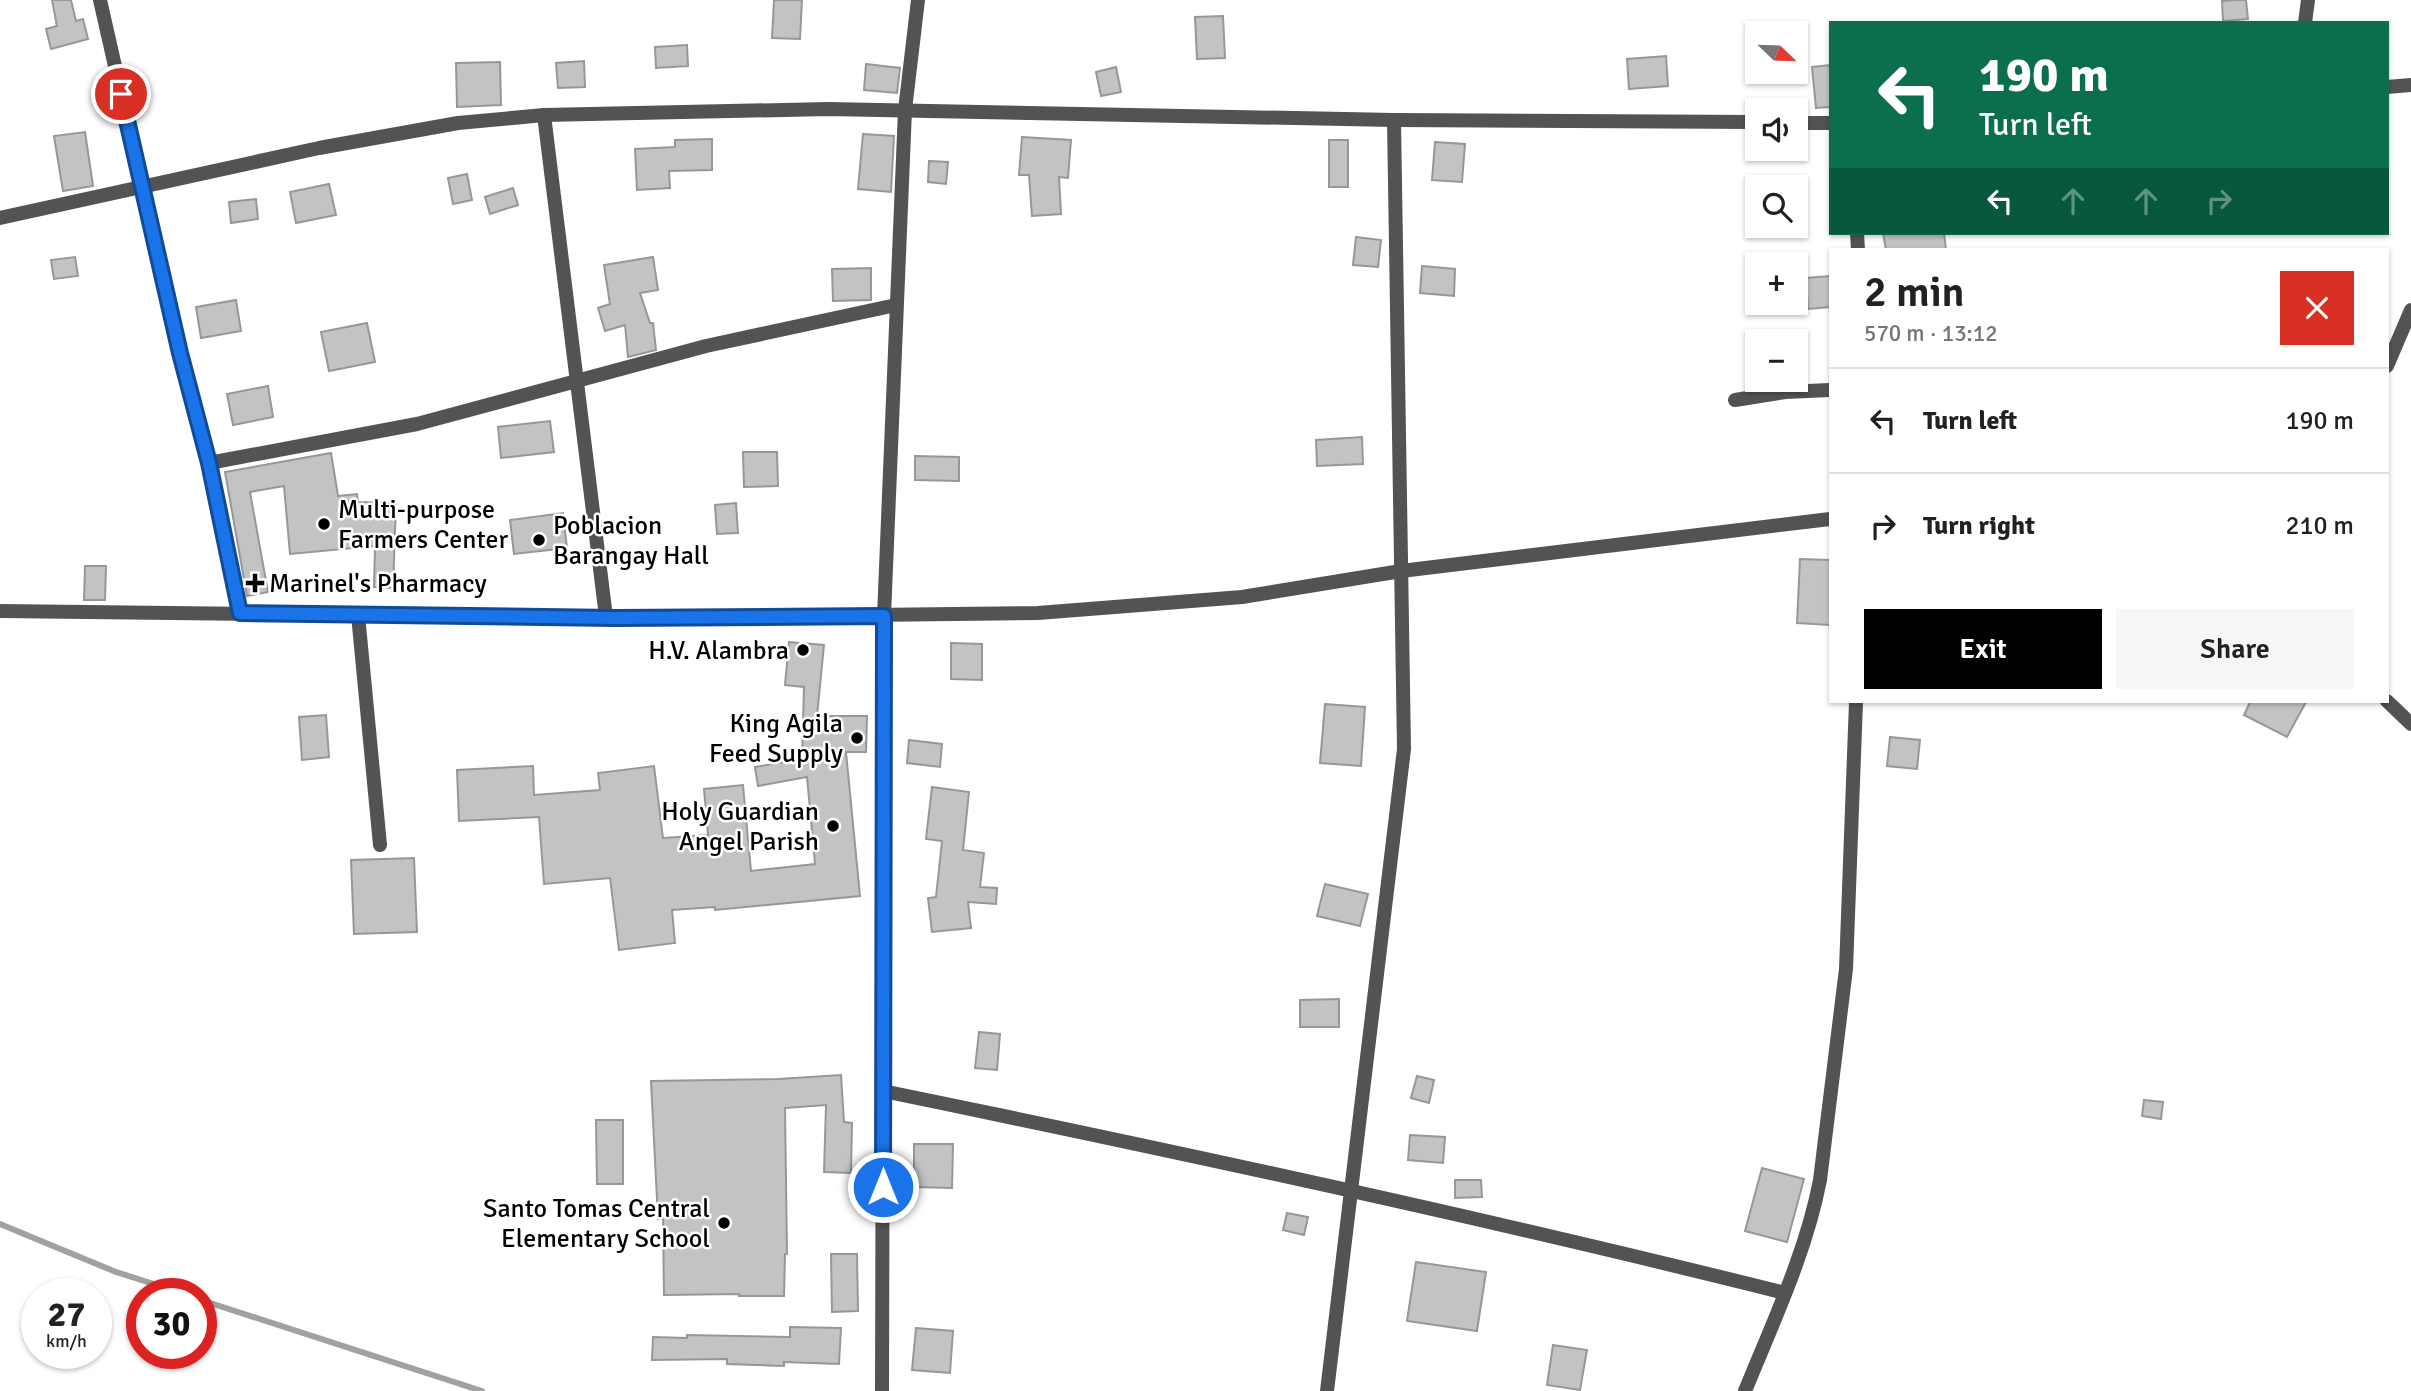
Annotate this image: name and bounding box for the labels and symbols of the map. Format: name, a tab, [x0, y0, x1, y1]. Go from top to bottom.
north arrow	[1745, 21, 1808, 84]
pin	[91, 64, 151, 124]
place label: Multi-purpose Farmers Center	[338, 494, 508, 556]
place label: Poblacion Barangay Hall	[553, 510, 709, 572]
marker: Multi-purpose Farmers Center	[316, 516, 332, 532]
marker: Poblacion Barangay Hall	[531, 532, 547, 548]
place label: Marinel's Pharmacy	[269, 568, 487, 600]
marker: Marinel's Pharmacy	[247, 575, 263, 591]
place label: H.V. Alambra	[648, 635, 789, 667]
marker: H.V. Alambra	[795, 642, 811, 658]
place label: King Agila Feed Supply	[709, 708, 843, 770]
marker: King Agila Feed Supply	[849, 730, 865, 746]
place label: Holy Guardian Angel Parish	[661, 796, 819, 858]
marker: Holy Guardian Angel Parish	[825, 818, 841, 834]
position arrow	[846, 1150, 920, 1224]
place label: Santo Tomas Central Elementary School	[483, 1193, 710, 1255]
marker: Santo Tomas Central Elementary School	[716, 1215, 732, 1231]
speed limit sign: 30	[126, 1278, 217, 1369]

